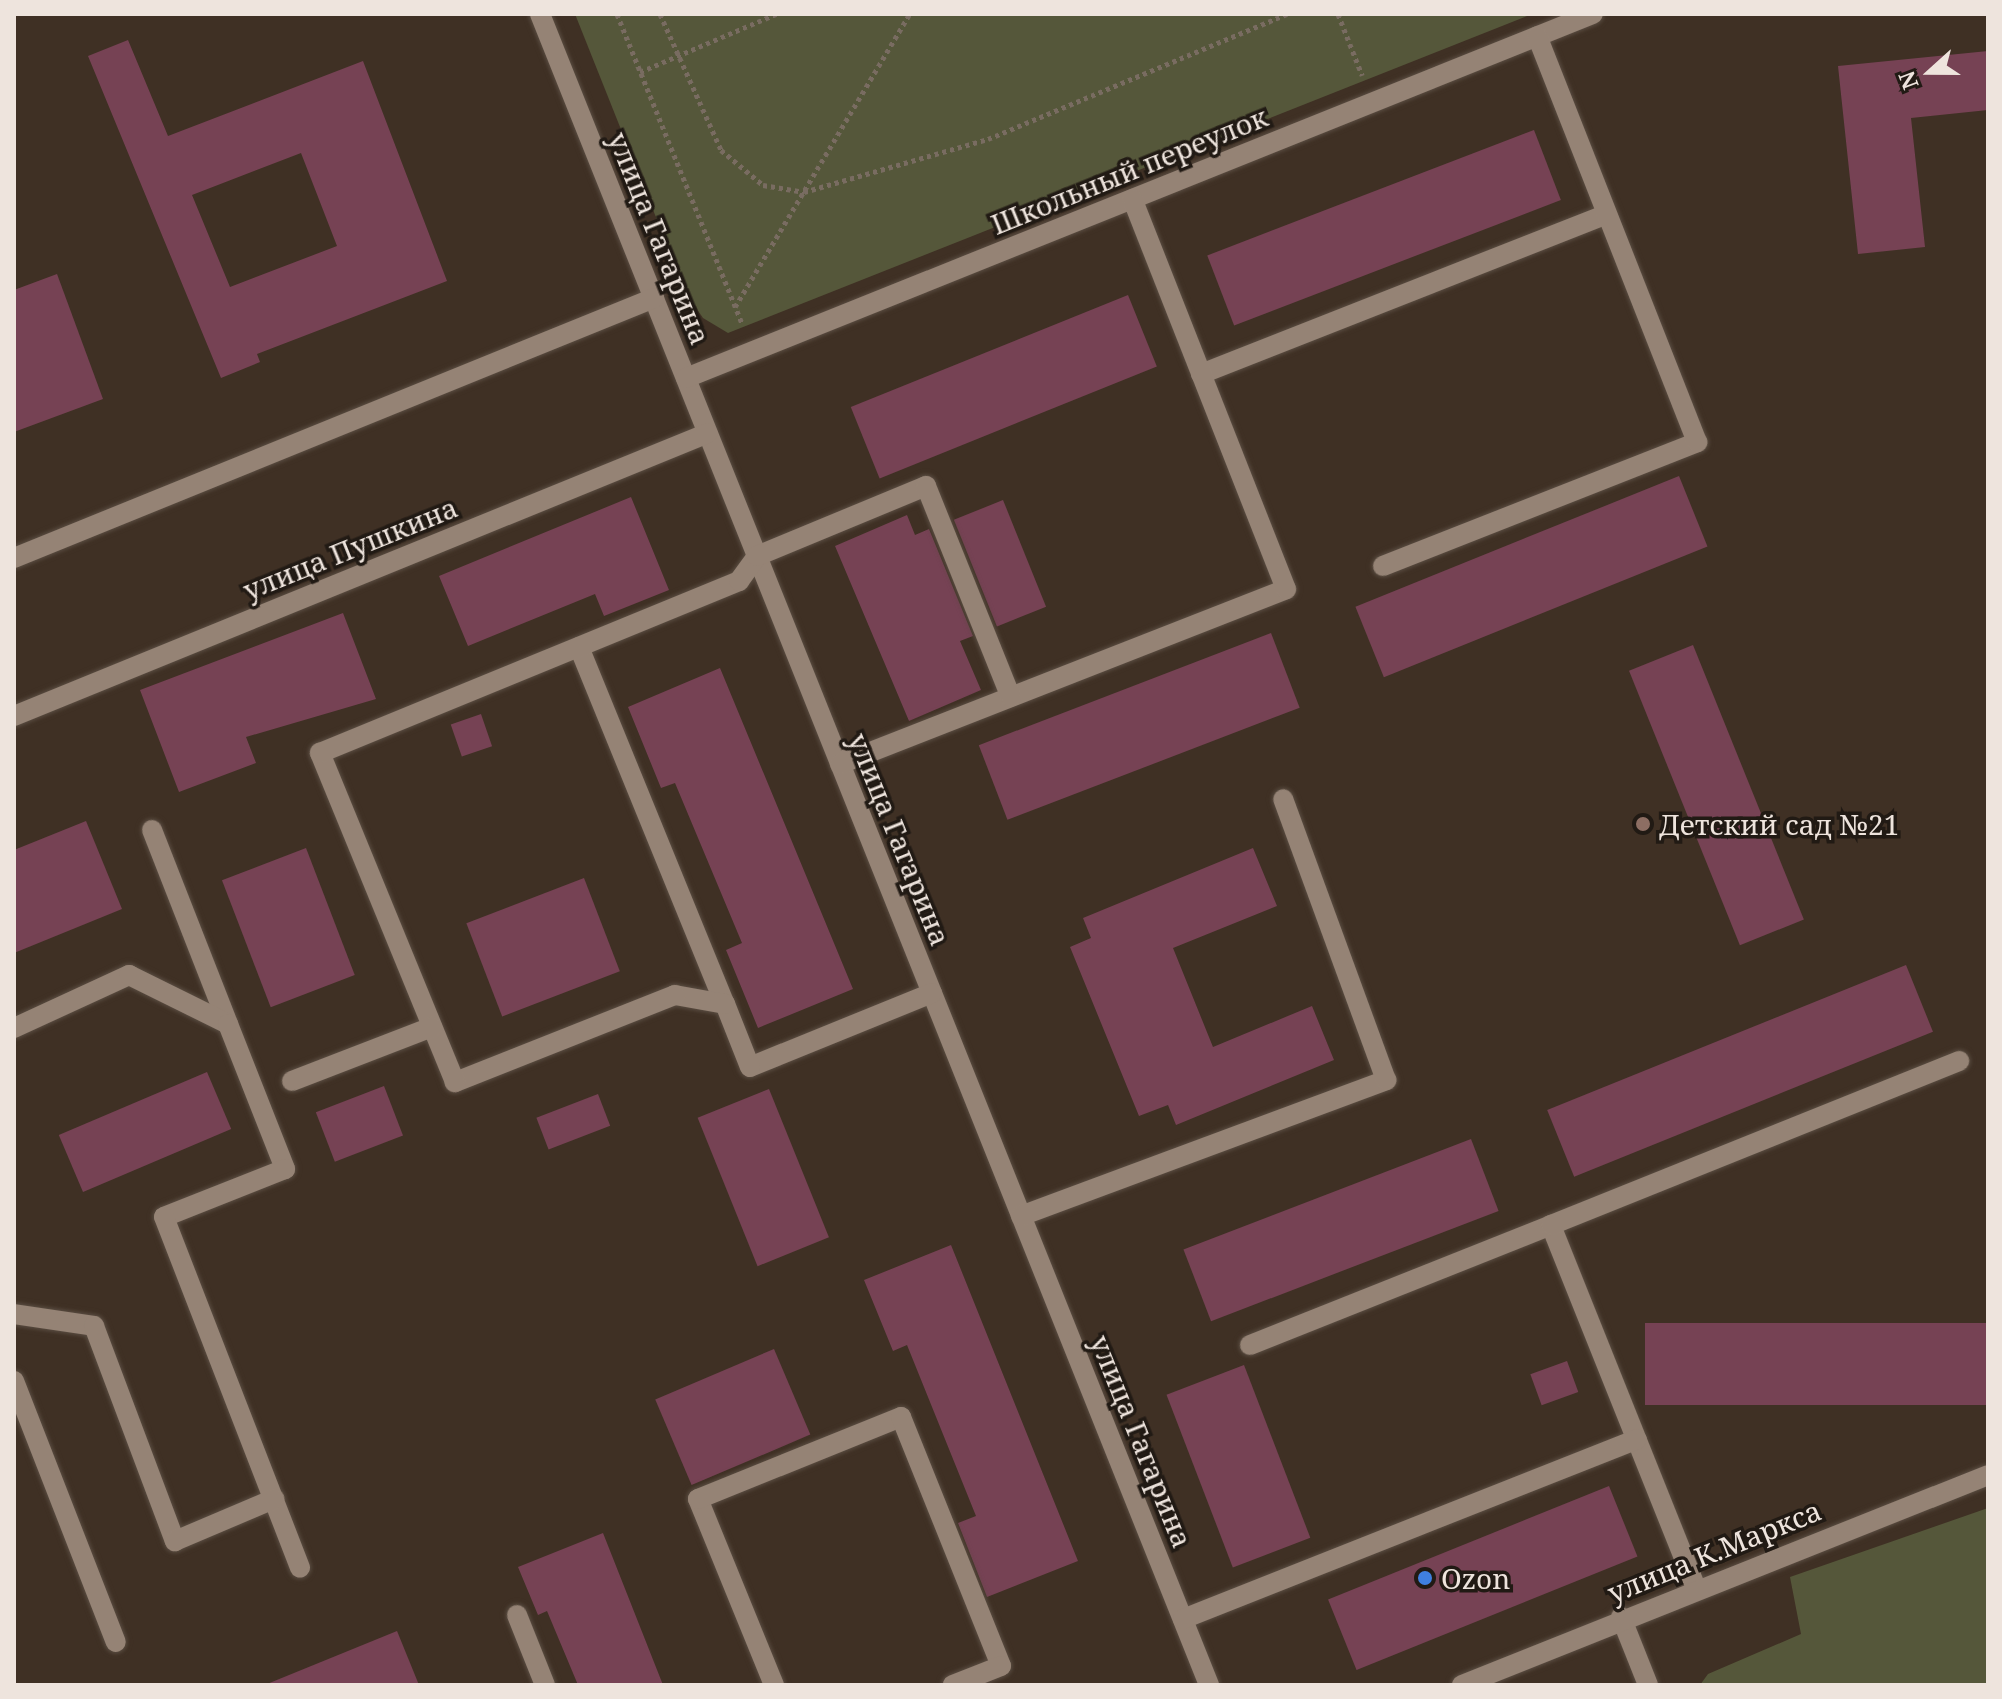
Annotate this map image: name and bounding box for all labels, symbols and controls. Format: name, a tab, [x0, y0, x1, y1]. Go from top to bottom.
north arrow	[1890, 32, 1970, 112]
text: N	[1890, 67, 1925, 94]
street label: Школьный переулок	[986, 99, 1272, 241]
street label: улица Гагарина	[602, 127, 718, 349]
street label: улица Пушкина	[238, 490, 462, 606]
street label: улица Гагарина	[842, 728, 958, 950]
place label: Детский cад №21	[1659, 807, 1899, 841]
marker: Детский cад №21	[1634, 815, 1652, 833]
street label: улица Гагарина	[1084, 1330, 1200, 1552]
street label: улица К.Маркса	[1602, 1493, 1826, 1609]
place label: Ozon	[1441, 1561, 1510, 1595]
marker: Ozon	[1416, 1569, 1434, 1587]

